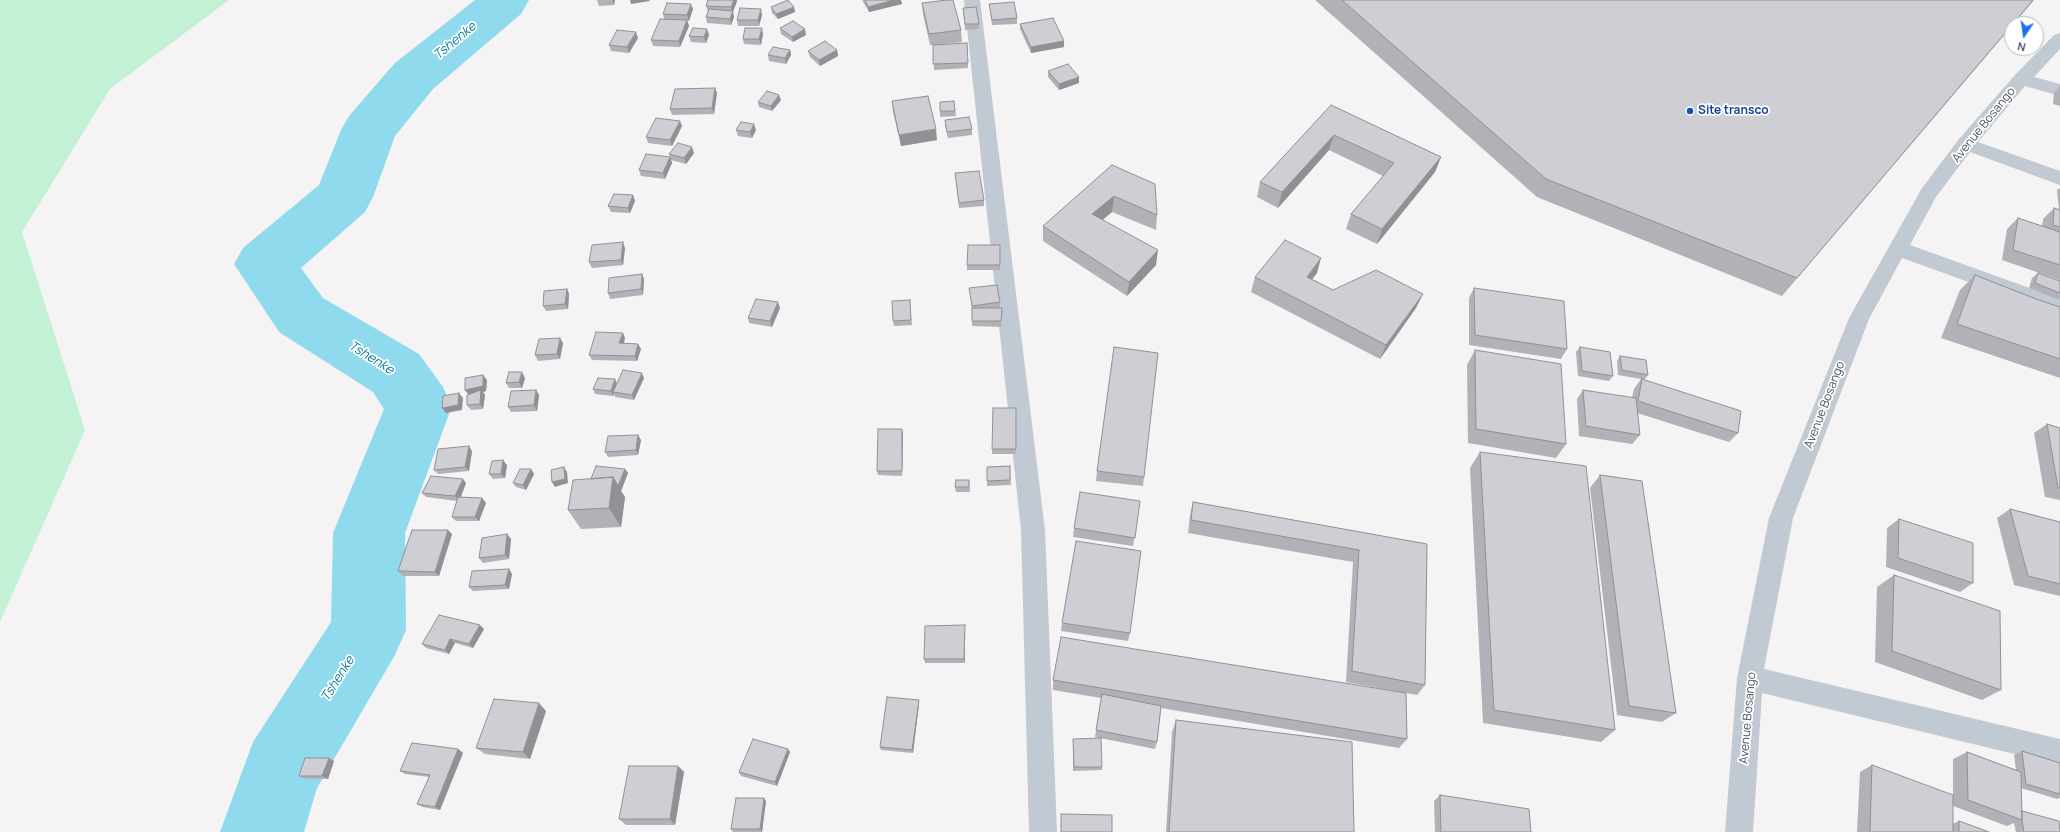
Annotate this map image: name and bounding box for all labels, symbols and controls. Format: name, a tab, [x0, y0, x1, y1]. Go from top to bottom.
north arrow	[2004, 16, 2044, 56]
water label: Tshenke	[431, 19, 479, 63]
text: N	[2016, 39, 2027, 55]
street label: Avenue Bosango	[1949, 85, 2019, 165]
place label: Site transco	[1698, 104, 1769, 118]
marker: Site transco	[1685, 106, 1695, 116]
water label: Tshenke	[345, 338, 397, 378]
street label: Avenue Bosango	[1802, 359, 1848, 451]
water label: Tshenke	[318, 653, 358, 705]
street label: Avenue Bosango	[1737, 671, 1759, 765]

